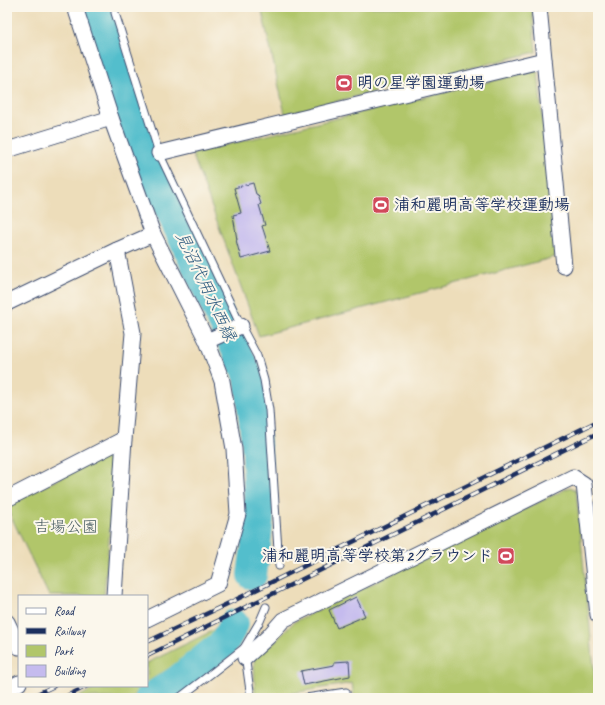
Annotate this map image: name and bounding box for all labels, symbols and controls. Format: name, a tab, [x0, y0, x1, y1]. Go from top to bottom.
sports icon: 明の星学園運動場	[334, 73, 354, 93]
place label: 明の星学園運動場	[357, 73, 485, 93]
sports icon: 浦和麗明高等学校運動場	[371, 195, 391, 215]
place label: 浦和麗明高等学校運動場	[394, 195, 570, 215]
water label: 見沼代用水西縁	[171, 228, 242, 346]
park label: 吉場公園	[34, 517, 98, 537]
place label: 浦和麗明高等学校第2グラウンド	[262, 546, 493, 566]
sports icon: 浦和麗明高等学校第2グラウンド	[496, 546, 516, 566]
legend	[18, 595, 148, 687]
text: Road	[54, 603, 76, 619]
text: Railway	[54, 623, 86, 639]
text: Park	[54, 643, 75, 659]
text: Building	[54, 663, 86, 679]

